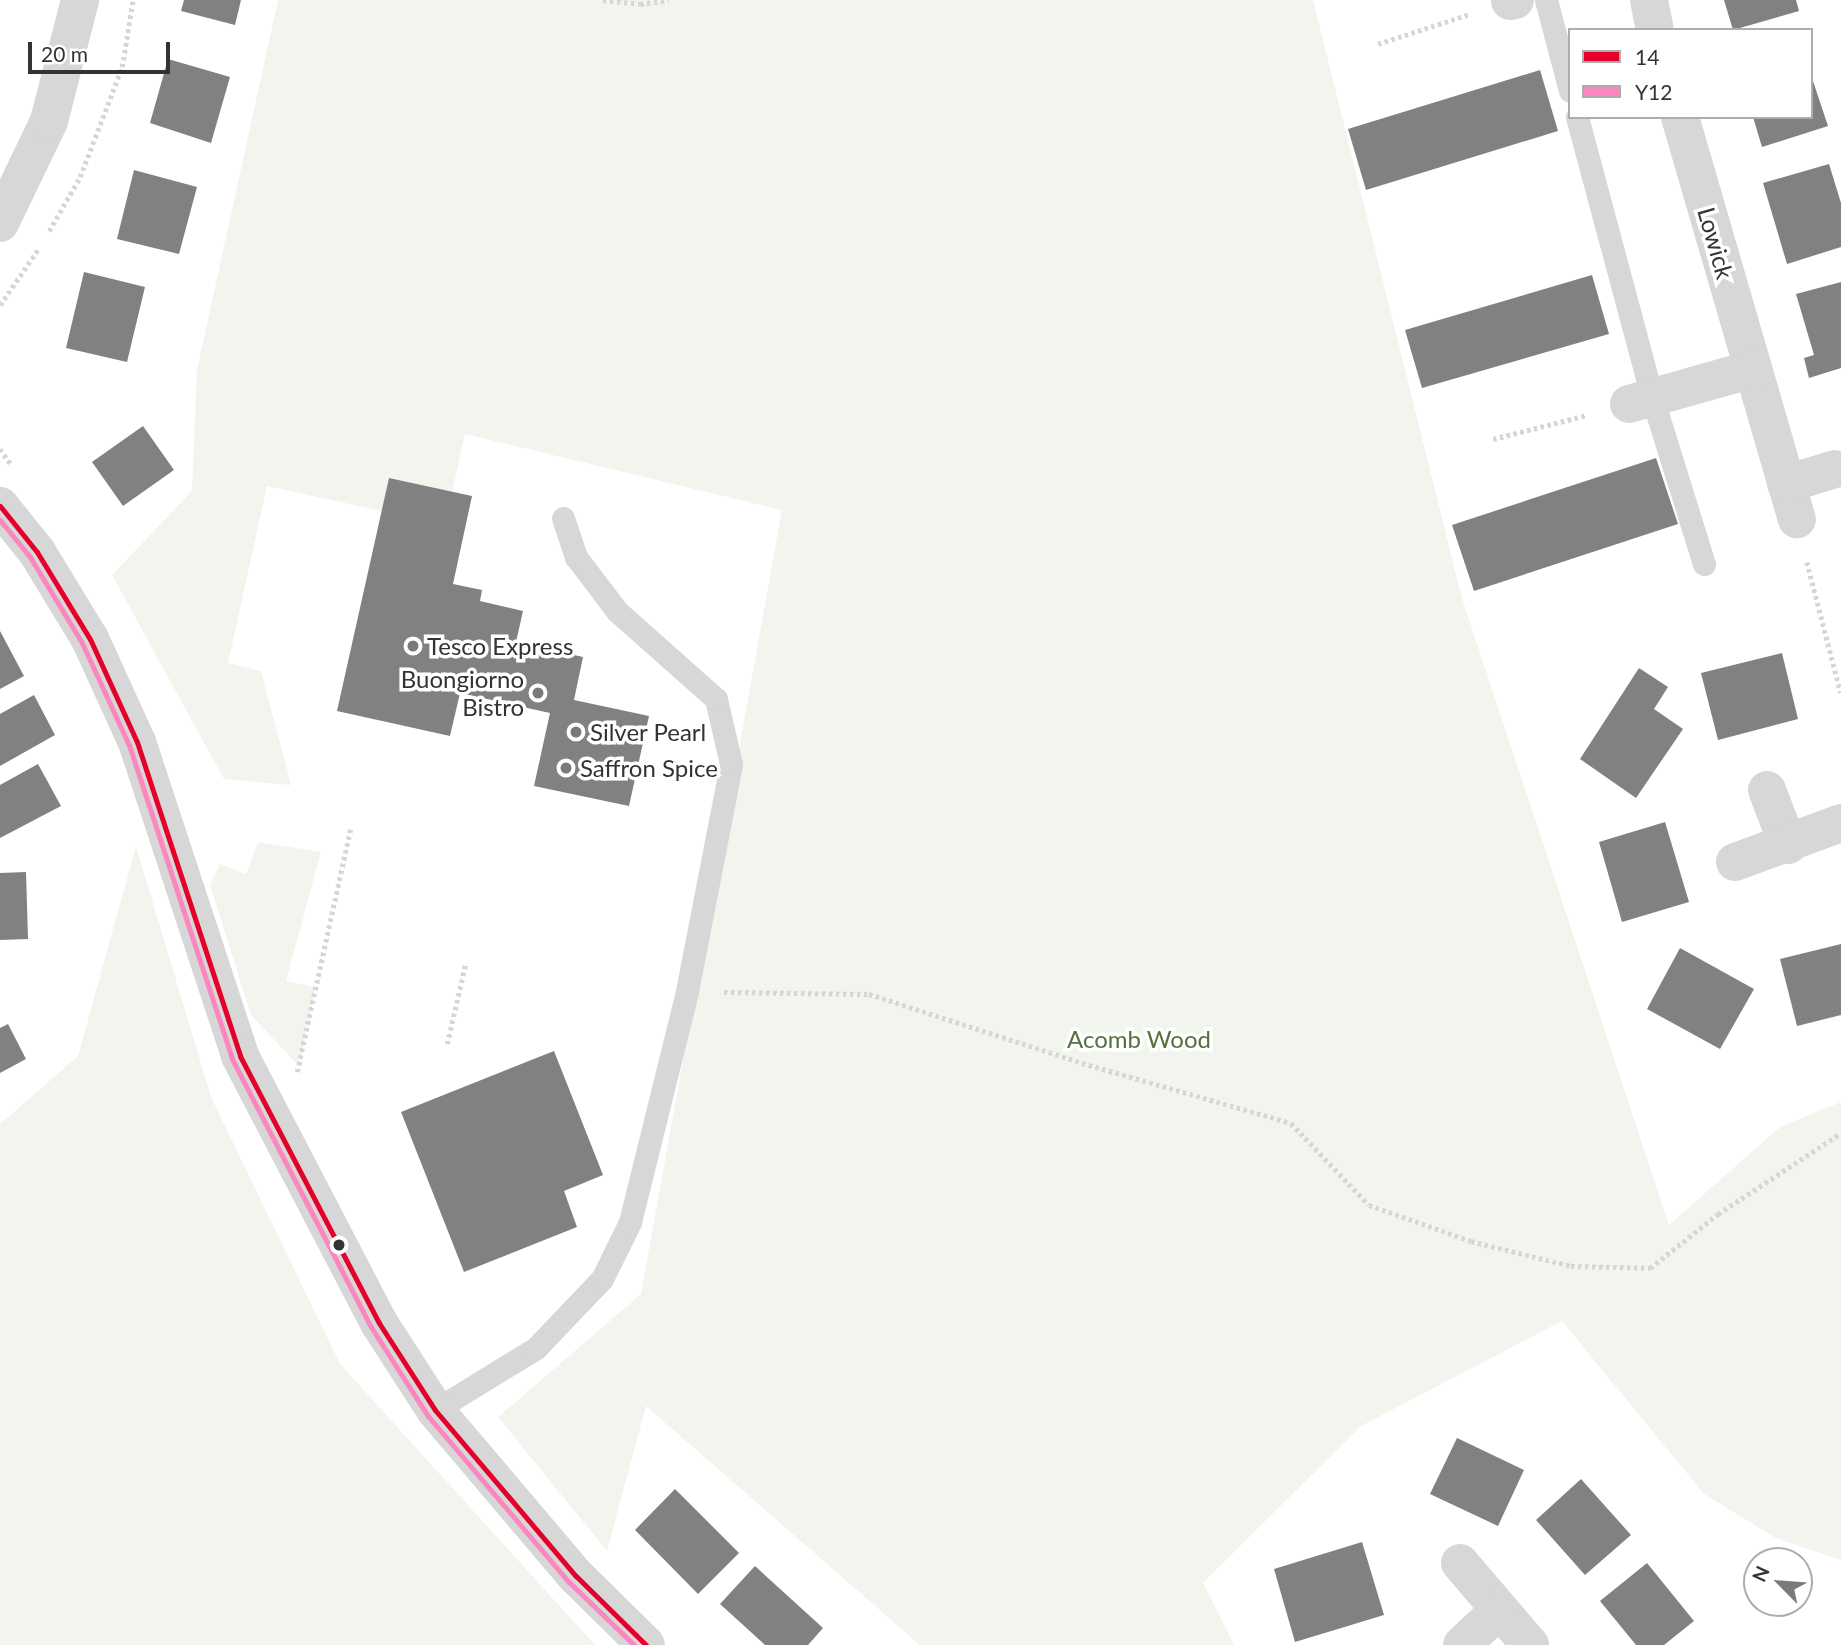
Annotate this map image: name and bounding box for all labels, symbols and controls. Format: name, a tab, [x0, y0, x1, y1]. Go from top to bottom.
scale bar	[32, 28, 173, 72]
legend	[1568, 28, 1813, 119]
text: 20 m	[41, 41, 88, 66]
text: 14	[1635, 44, 1659, 69]
text: Y12	[1635, 79, 1672, 104]
street label: Lowick	[1692, 204, 1740, 282]
place label: Tesco Express	[427, 632, 573, 660]
marker: Tesco Express	[405, 638, 421, 654]
place label: Buongiorno Bistro	[401, 665, 524, 721]
marker: Buongiorno Bistro	[530, 685, 546, 701]
place label: Silver Pearl	[590, 718, 707, 746]
marker: Silver Pearl	[568, 724, 584, 740]
place label: Saffron Spice	[580, 754, 718, 782]
marker: Saffron Spice	[558, 760, 574, 776]
park label: Acomb Wood	[1067, 1025, 1211, 1053]
unlabelled marker	[332, 1238, 346, 1252]
north arrow	[1743, 1547, 1813, 1617]
text: N	[1747, 1562, 1774, 1585]

